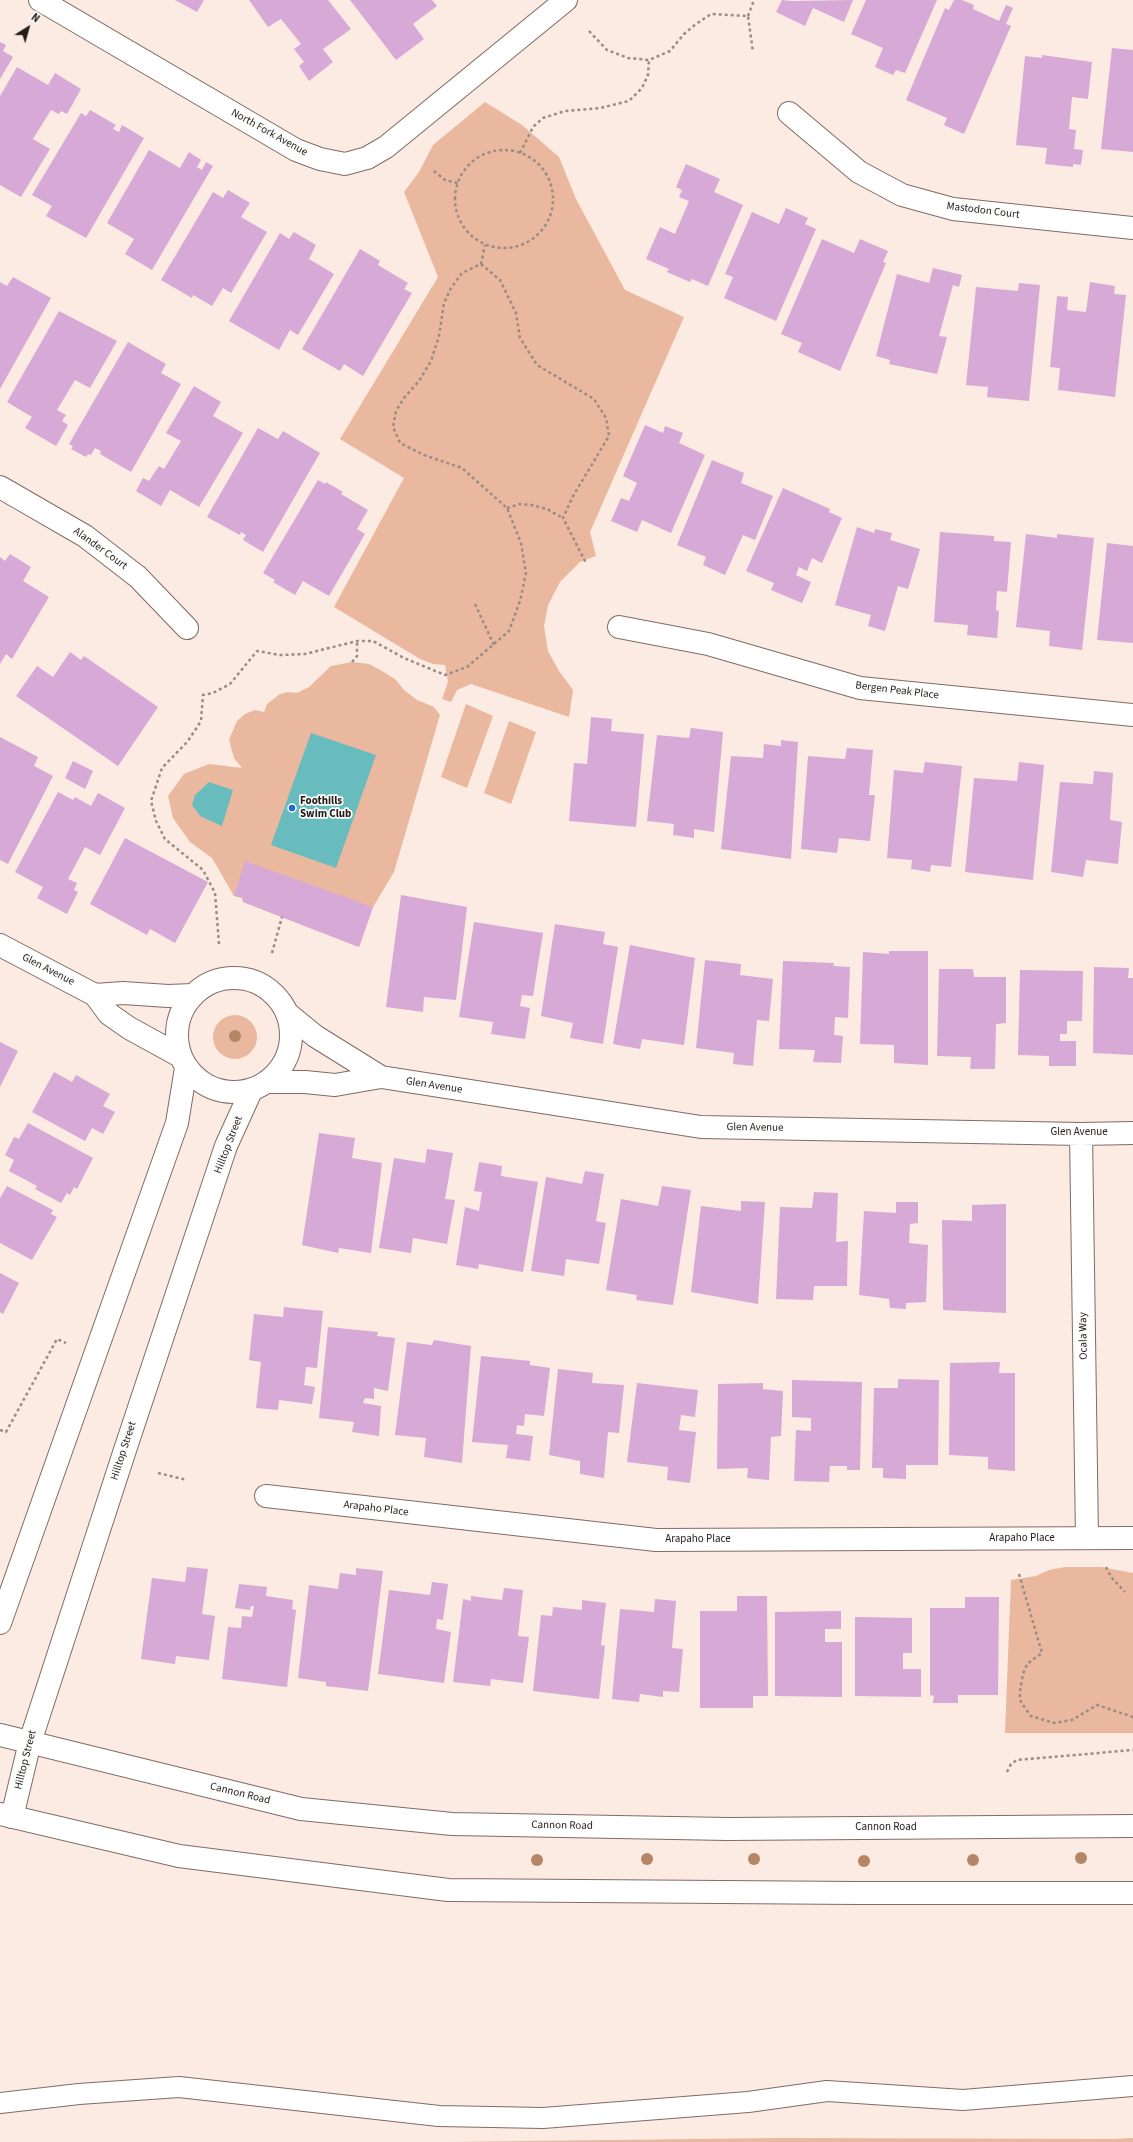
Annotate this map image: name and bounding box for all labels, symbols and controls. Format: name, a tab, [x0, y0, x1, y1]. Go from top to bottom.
north arrow	[8, 8, 48, 48]
text: N	[28, 10, 43, 26]
street label: North Fork Avenue	[228, 107, 310, 159]
street label: Mastodon Court	[946, 200, 1020, 222]
street label: Alander Court	[70, 525, 130, 573]
street label: Bergen Peak Place	[855, 679, 939, 703]
place label: Foothills Swim Club	[300, 795, 351, 821]
marker: Foothills Swim Club	[287, 803, 297, 813]
street label: Glen Avenue	[20, 951, 76, 989]
street label: Glen Avenue	[405, 1075, 463, 1097]
street label: Hilltop Street	[212, 1114, 246, 1176]
street label: Glen Avenue	[726, 1121, 784, 1135]
street label: Glen Avenue	[1050, 1126, 1108, 1140]
street label: Ocala Way	[1077, 1312, 1091, 1360]
street label: Hilltop Street	[108, 1420, 140, 1482]
street label: Arapaho Place	[343, 1498, 409, 1520]
street label: Arapaho Place	[989, 1532, 1055, 1546]
street label: Arapaho Place	[665, 1533, 731, 1547]
street label: Hilltop Street	[12, 1729, 40, 1791]
street label: Cannon Road	[208, 1780, 272, 1808]
street label: Cannon Road	[531, 1819, 593, 1833]
street label: Cannon Road	[855, 1821, 917, 1835]

